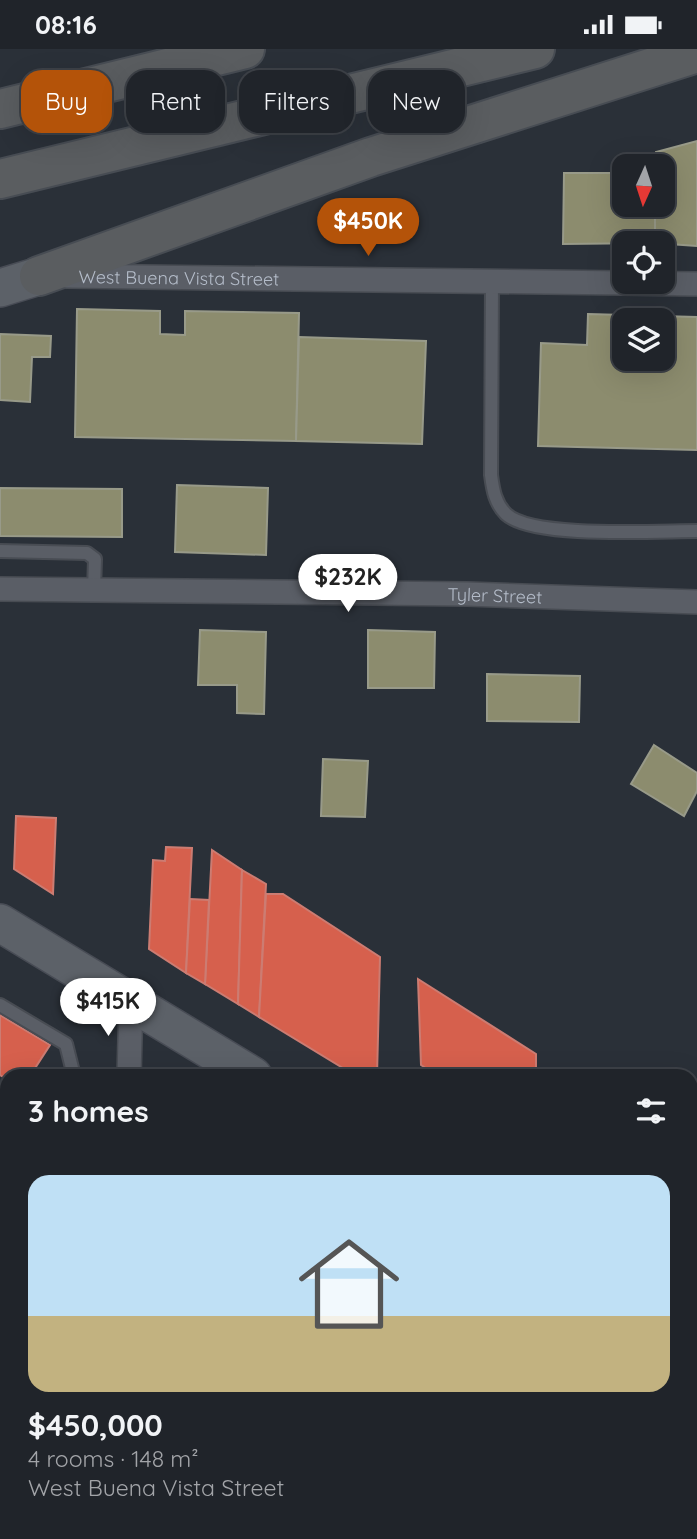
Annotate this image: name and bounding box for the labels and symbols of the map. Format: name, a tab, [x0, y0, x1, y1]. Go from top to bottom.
north arrow	[612, 154, 676, 217]
pin: $450K	[319, 199, 417, 258]
street label: West Buena Vista Street	[79, 265, 279, 290]
pin: $232K	[299, 554, 397, 614]
street label: Tyler Street	[448, 582, 543, 608]
pin: $415K	[59, 979, 157, 1038]

